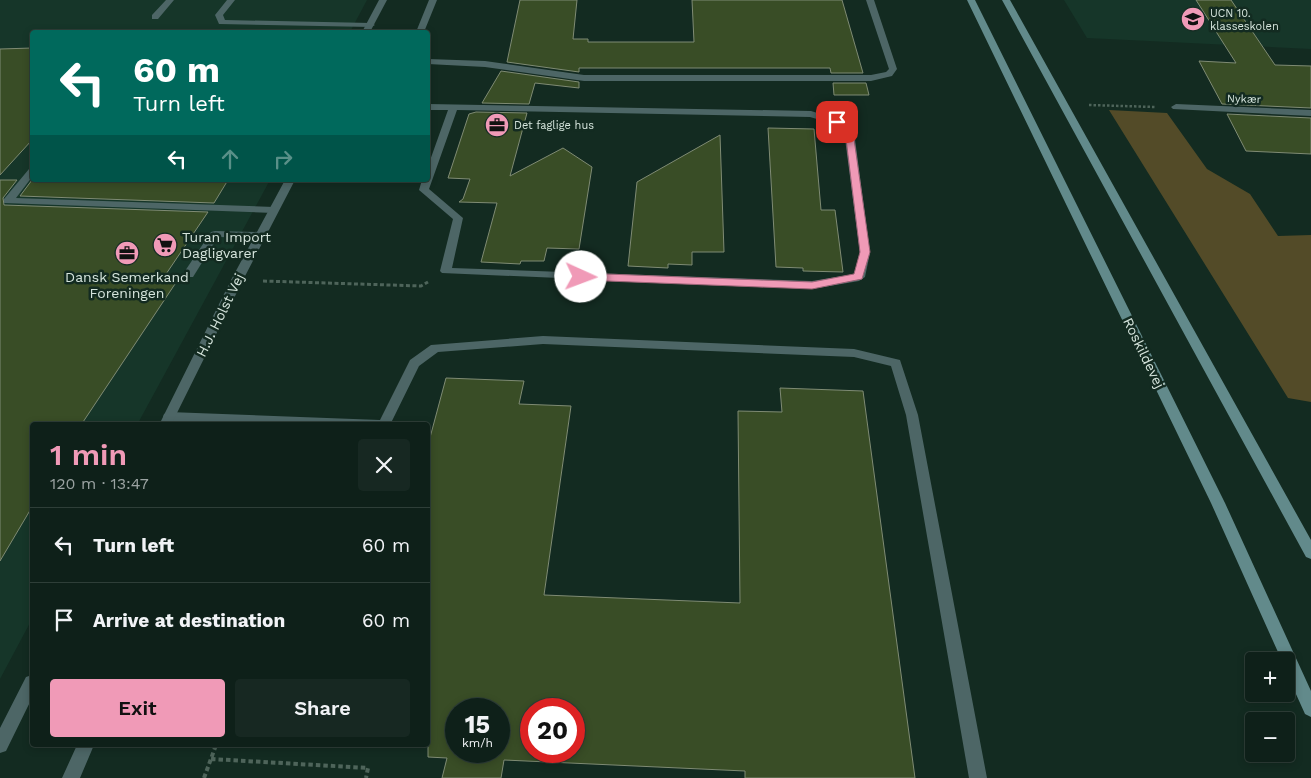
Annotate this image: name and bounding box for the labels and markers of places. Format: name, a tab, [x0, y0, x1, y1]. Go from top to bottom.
school or university icon: UCN 10. klasseskolen	[1180, 6, 1206, 32]
place label: UCN 10. klasseskolen	[1210, 7, 1279, 33]
pin	[816, 101, 858, 143]
office icon: Det faglige hus	[484, 112, 510, 138]
place label: Det faglige hus	[514, 119, 594, 132]
place label: Turan Import Dagligvarer	[182, 229, 271, 261]
supermarket icon: Turan Import Dagligvarer	[152, 232, 178, 258]
office icon: Dansk Semerkand Foreningen	[114, 240, 140, 266]
place label: Dansk Semerkand Foreningen	[65, 269, 189, 301]

